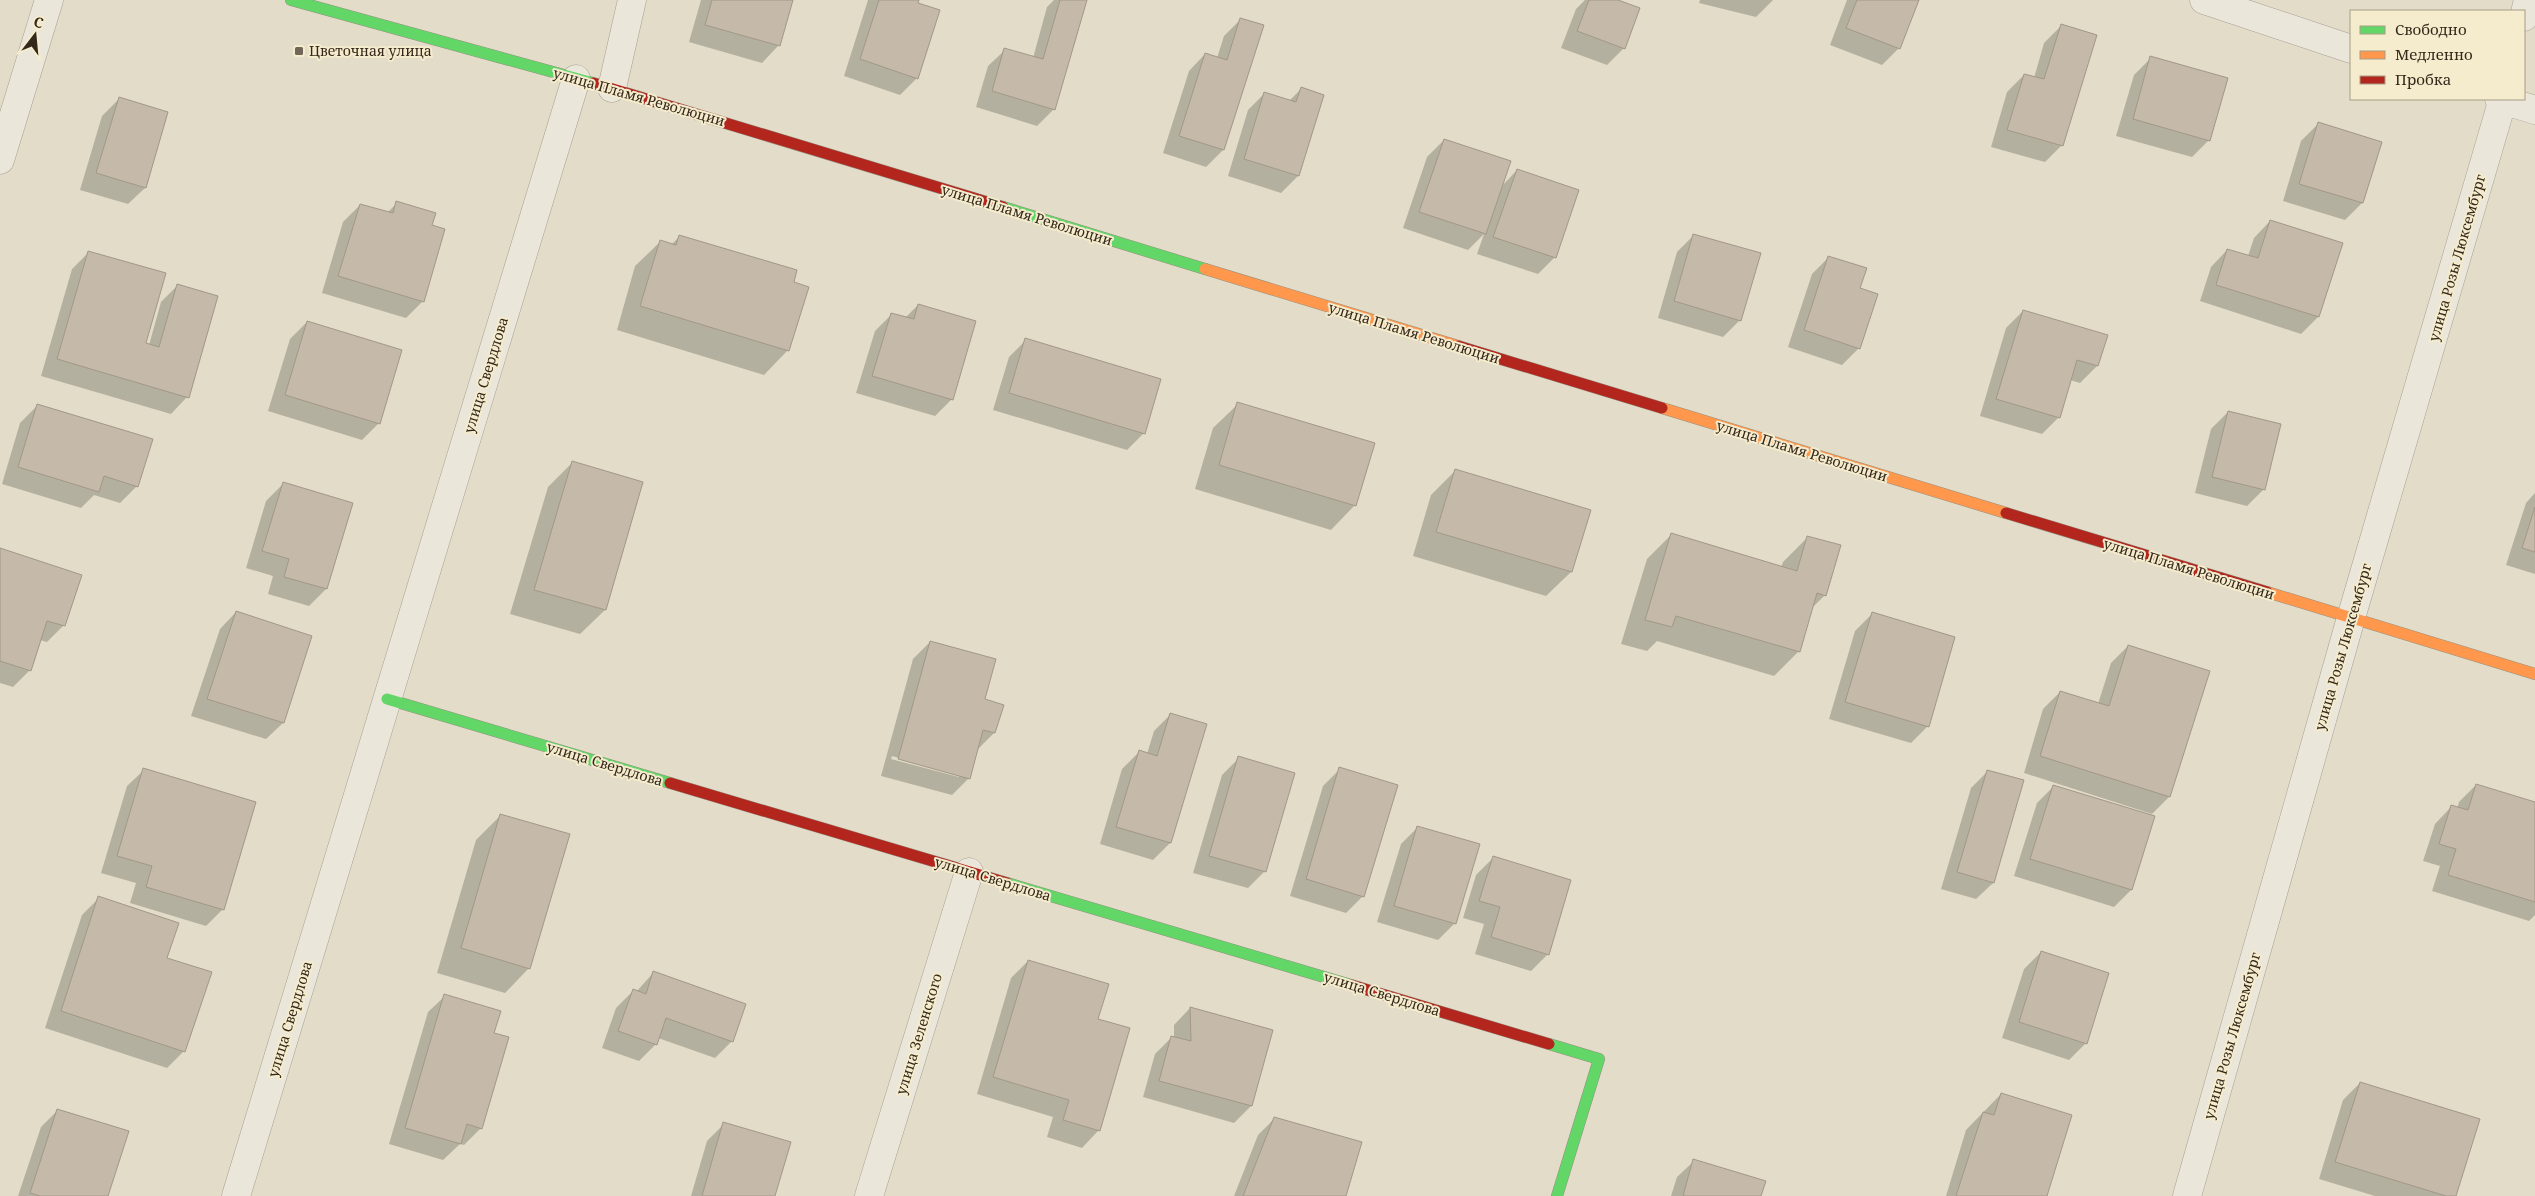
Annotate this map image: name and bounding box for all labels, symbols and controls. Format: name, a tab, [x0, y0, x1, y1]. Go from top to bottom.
north arrow	[10, 10, 60, 60]
legend	[2350, 10, 2525, 100]
text: С	[32, 12, 46, 32]
text: Свободно	[2395, 19, 2467, 39]
place label: Цветочная улица	[309, 41, 432, 60]
text: Медленно	[2395, 44, 2473, 64]
marker: Цветочная улица	[293, 45, 305, 57]
street label: улица Пламя Революции	[551, 63, 727, 130]
text: Пробка	[2395, 69, 2451, 89]
street label: улица Розы Люксембург	[2424, 172, 2490, 344]
street label: улица Пламя Революции	[939, 179, 1115, 250]
street label: улица Пламя Революции	[1326, 297, 1502, 368]
street label: улица Свердлова	[459, 314, 512, 435]
street label: улица Пламя Революции	[1714, 415, 1890, 486]
street label: улица Пламя Революции	[2101, 533, 2277, 604]
street label: улица Розы Люксембург	[2310, 561, 2376, 733]
street label: улица Свердлова	[545, 737, 666, 790]
street label: улица Свердлова	[933, 852, 1054, 905]
street label: улица Розы Люксембург	[2199, 950, 2265, 1122]
street label: улица Свердлова	[263, 958, 316, 1079]
street label: улица Свердлова	[1322, 967, 1443, 1020]
street label: улица Зеленского	[891, 971, 946, 1097]

